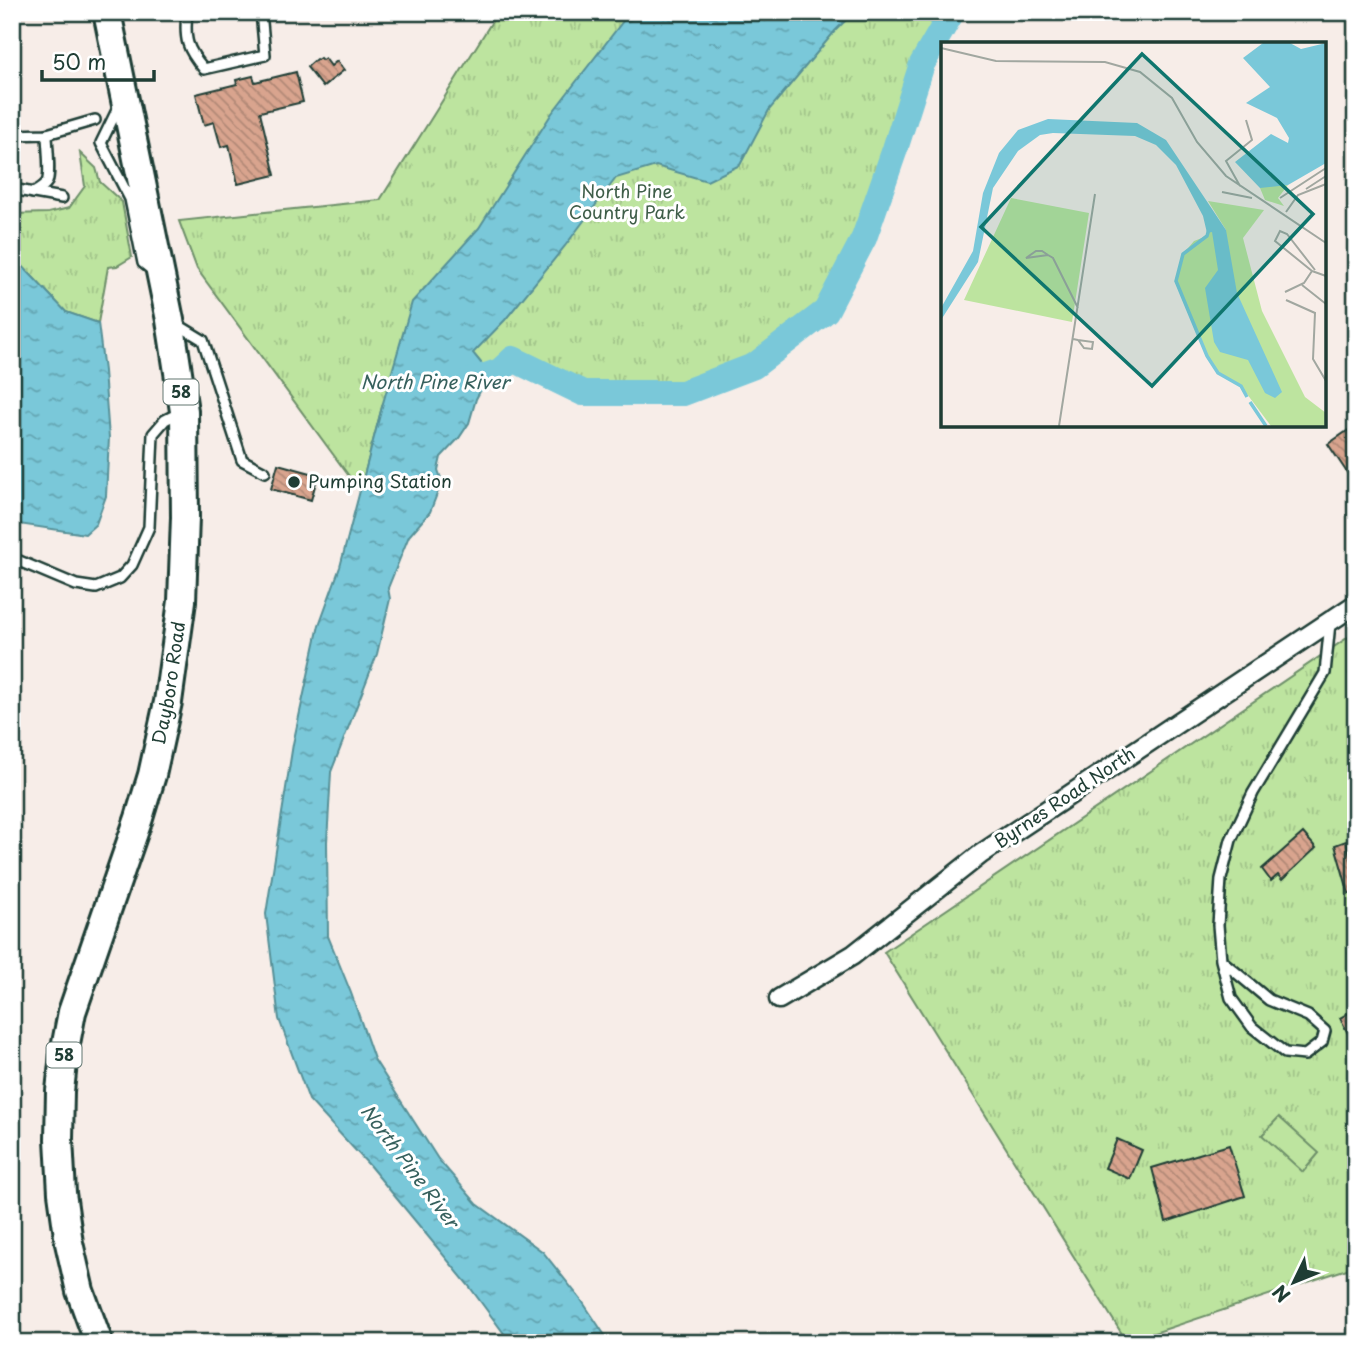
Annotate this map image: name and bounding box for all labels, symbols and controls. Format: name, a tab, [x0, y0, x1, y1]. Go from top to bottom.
scale bar	[42, 38, 154, 82]
inset map	[941, 42, 1326, 427]
text: 50 m	[52, 45, 106, 77]
park label: North Pine Country Park	[569, 177, 685, 225]
water label: North Pine River	[361, 367, 512, 395]
road number: 58	[164, 380, 198, 404]
place label: Pumping Station	[308, 467, 452, 494]
marker: Pumping Station	[286, 474, 302, 490]
street label: Dayboro Road	[144, 619, 191, 747]
street label: Byrnes Road North	[988, 739, 1140, 854]
road number: 58	[46, 1042, 82, 1068]
water label: North Pine River	[355, 1098, 468, 1235]
north arrow	[1260, 1246, 1330, 1316]
text: N	[1265, 1279, 1296, 1309]

